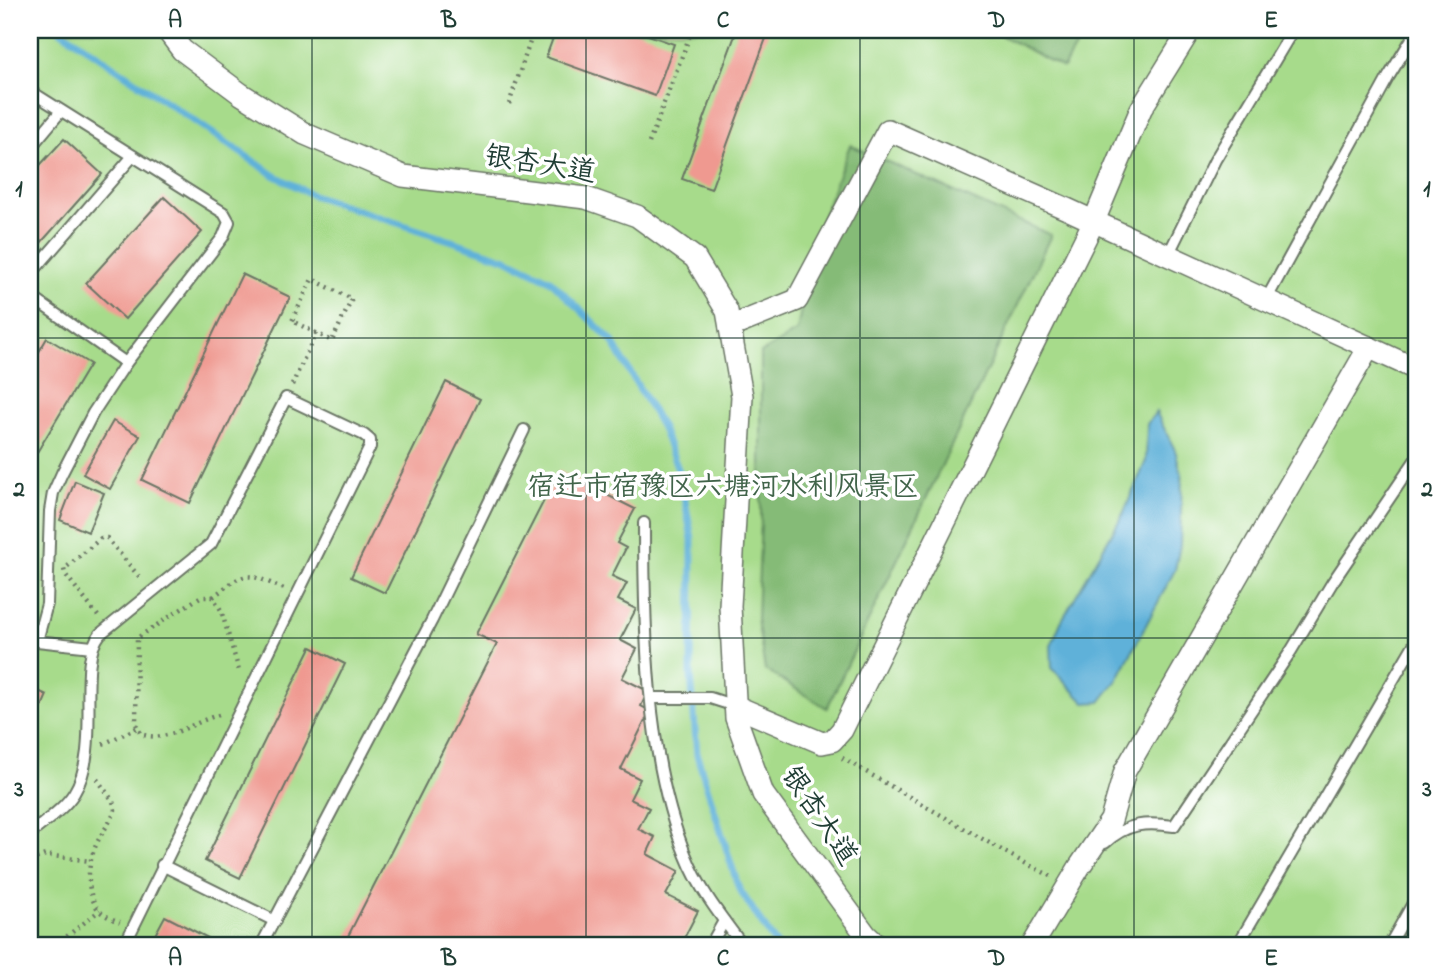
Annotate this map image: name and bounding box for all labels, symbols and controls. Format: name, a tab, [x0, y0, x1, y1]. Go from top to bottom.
text: A	[168, 5, 182, 38]
text: B	[440, 5, 457, 38]
text: C	[717, 5, 730, 38]
text: D	[988, 5, 1005, 38]
text: E	[1264, 5, 1278, 38]
street label: 银杏大道	[481, 137, 599, 195]
text: 1	[15, 174, 23, 207]
text: 1	[1423, 174, 1431, 207]
park label: 宿迁市宿豫区六塘河水利风景区	[527, 468, 919, 509]
text: 2	[12, 474, 25, 507]
text: 2	[1420, 474, 1433, 507]
street label: 银杏大道	[770, 759, 866, 875]
text: 3	[13, 774, 24, 807]
text: 3	[1421, 774, 1432, 807]
text: A	[168, 943, 182, 976]
text: B	[440, 943, 457, 976]
text: C	[717, 943, 730, 976]
text: D	[988, 943, 1005, 976]
text: E	[1264, 943, 1278, 976]

